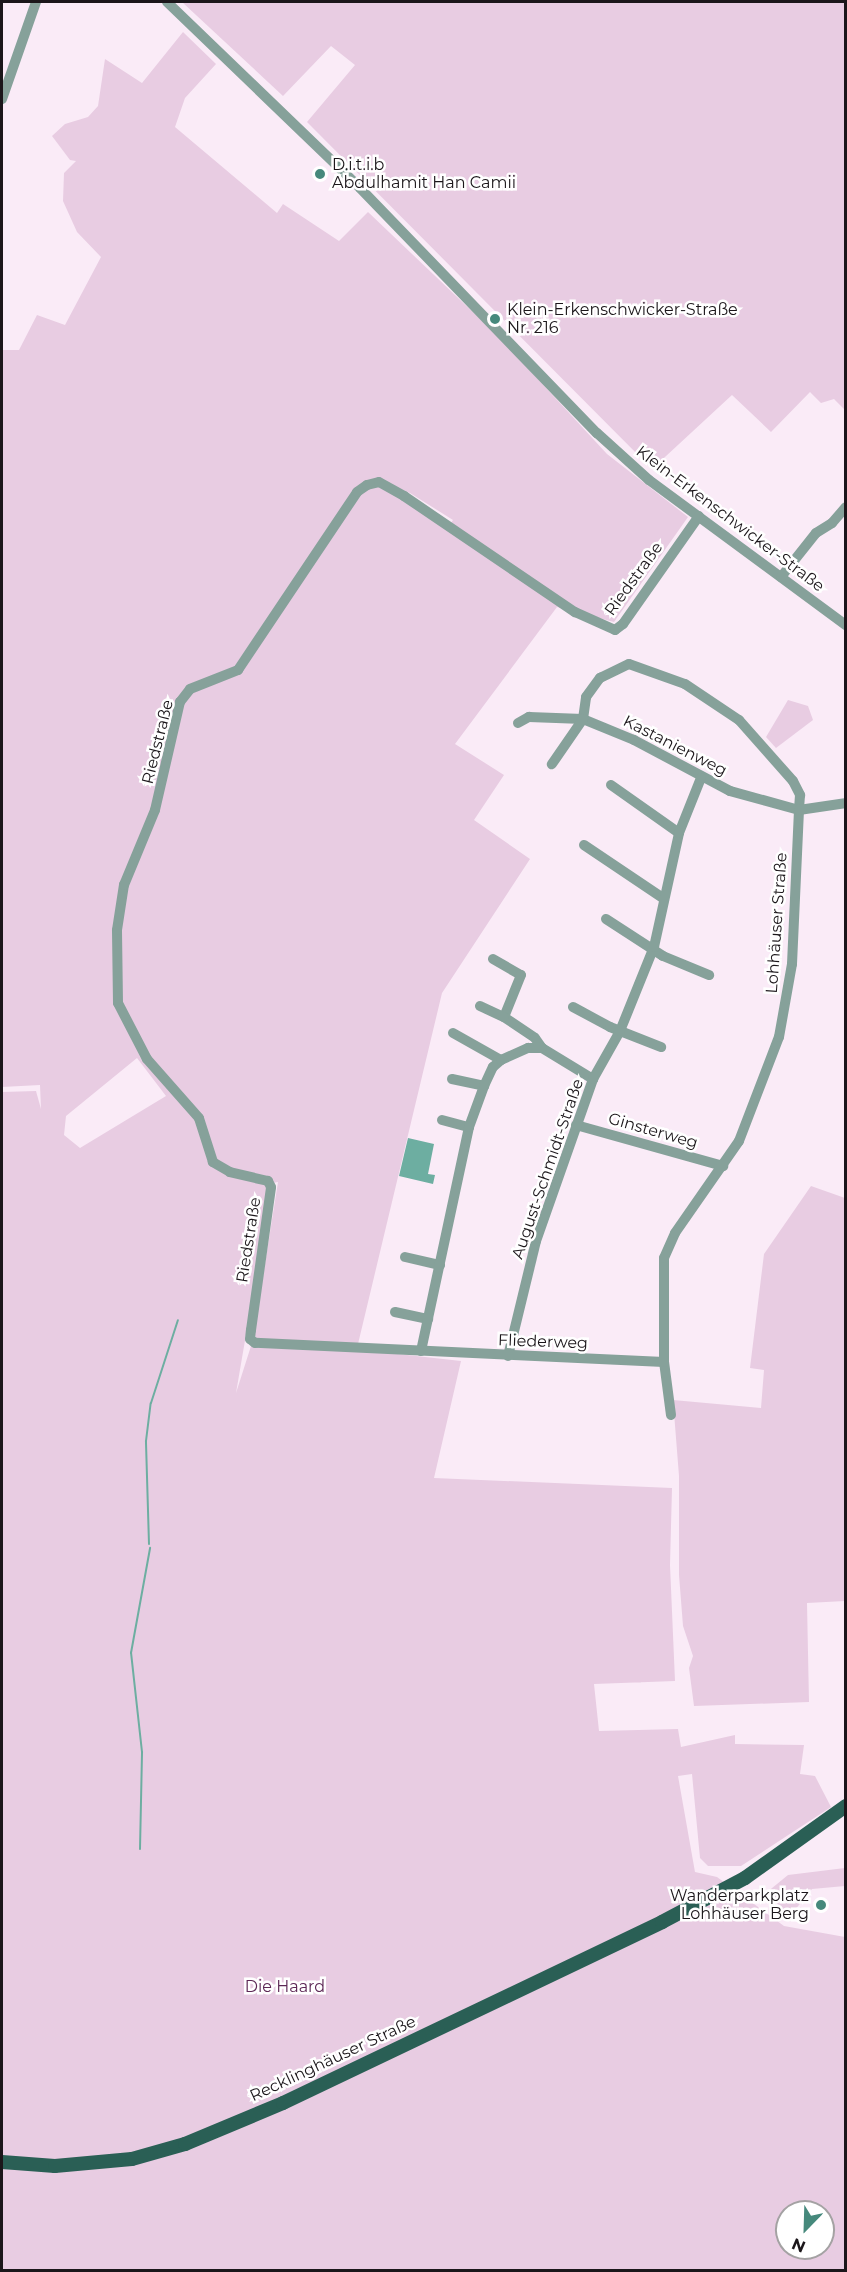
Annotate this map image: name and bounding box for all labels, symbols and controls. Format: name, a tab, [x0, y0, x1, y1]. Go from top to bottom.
place label: D.i.t.i.b Abdulhamit Han Camii	[332, 155, 516, 193]
marker: D.i.t.i.b Abdulhamit Han Camii	[313, 167, 327, 181]
place label: Klein-Erkenschwicker-Straße Nr. 216	[507, 300, 738, 338]
marker: Klein-Erkenschwicker-Straße Nr. 216	[488, 312, 502, 326]
street label: Klein-Erkenschwicker-Straße	[632, 442, 828, 596]
street label: Riedstraße	[601, 538, 667, 620]
street label: Riedstraße	[138, 698, 178, 786]
street label: Kastanienweg	[620, 712, 730, 780]
street label: Lohhäuser Straße	[763, 852, 791, 994]
street label: August-Schmidt-Straße	[508, 1076, 588, 1262]
street label: Ginsterweg	[606, 1109, 700, 1153]
street label: Riedstraße	[233, 1196, 265, 1284]
street label: Fliederweg	[498, 1331, 588, 1353]
place label: Wanderparkplatz Lohhäuser Berg	[670, 1886, 809, 1924]
marker: Wanderparkplatz Lohhäuser Berg	[814, 1898, 828, 1912]
park label: Die Haard	[245, 1977, 325, 1997]
street label: Recklinghäuser Straße	[247, 2012, 419, 2106]
north arrow	[775, 2200, 835, 2260]
text: N	[789, 2234, 808, 2256]

